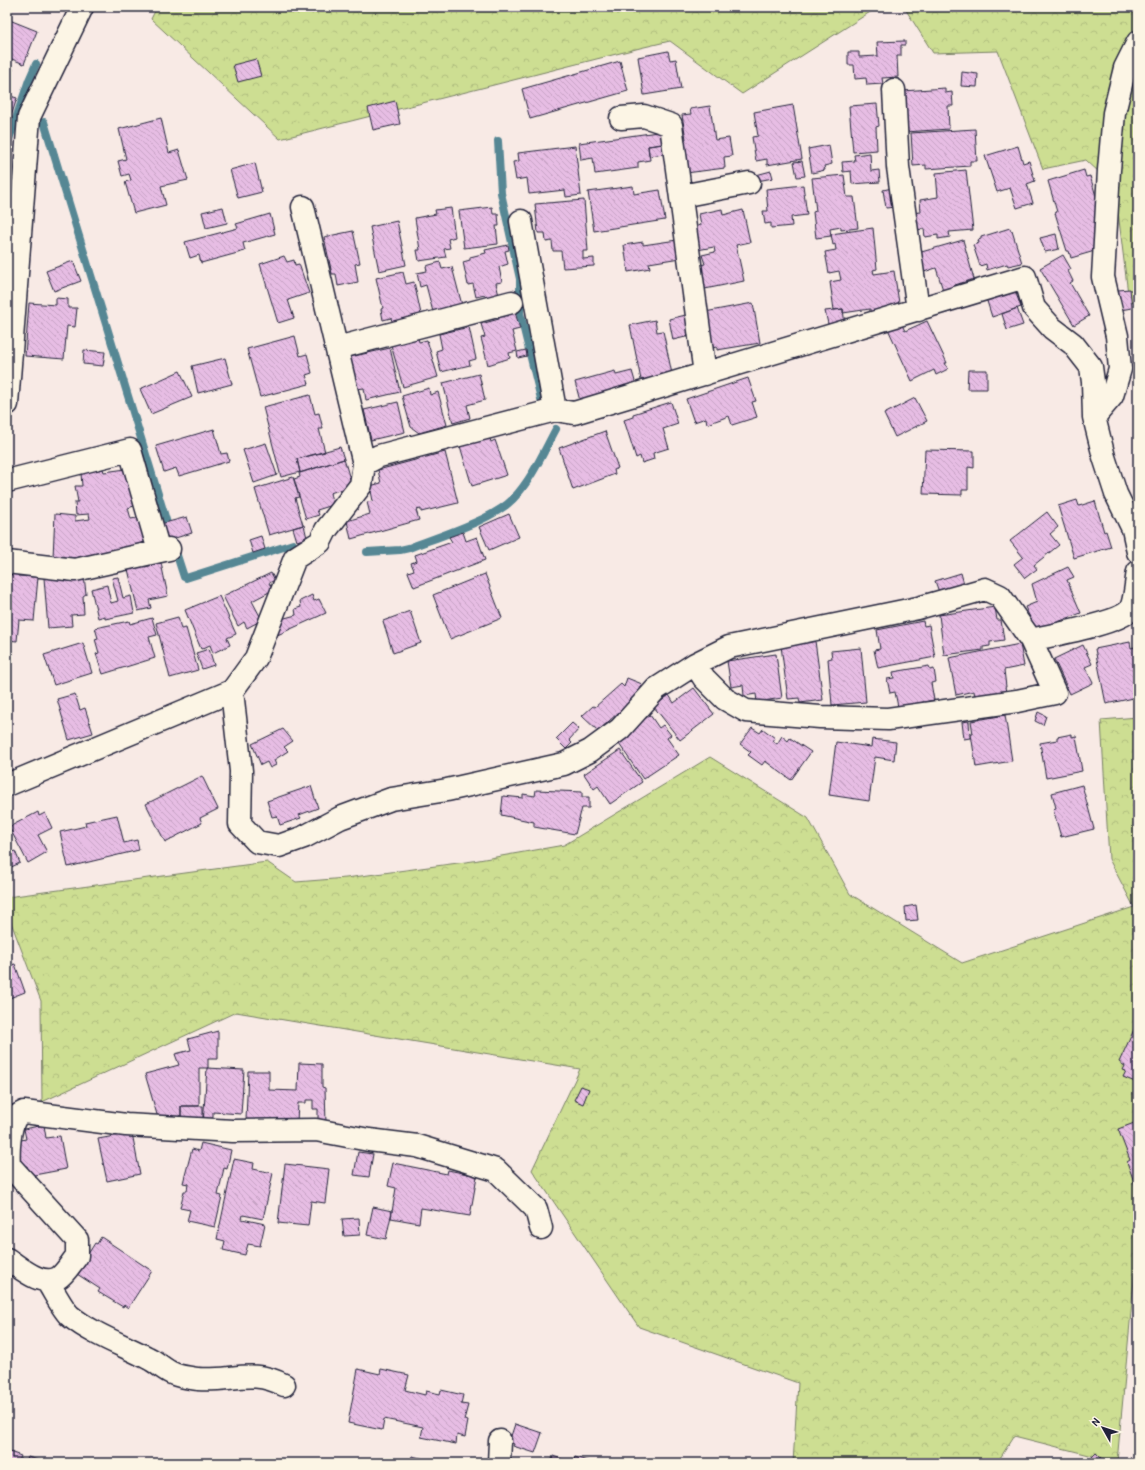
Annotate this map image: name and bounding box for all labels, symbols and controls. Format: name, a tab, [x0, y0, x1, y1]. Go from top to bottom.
north arrow	[1083, 1408, 1123, 1448]
text: N	[1088, 1415, 1103, 1428]

